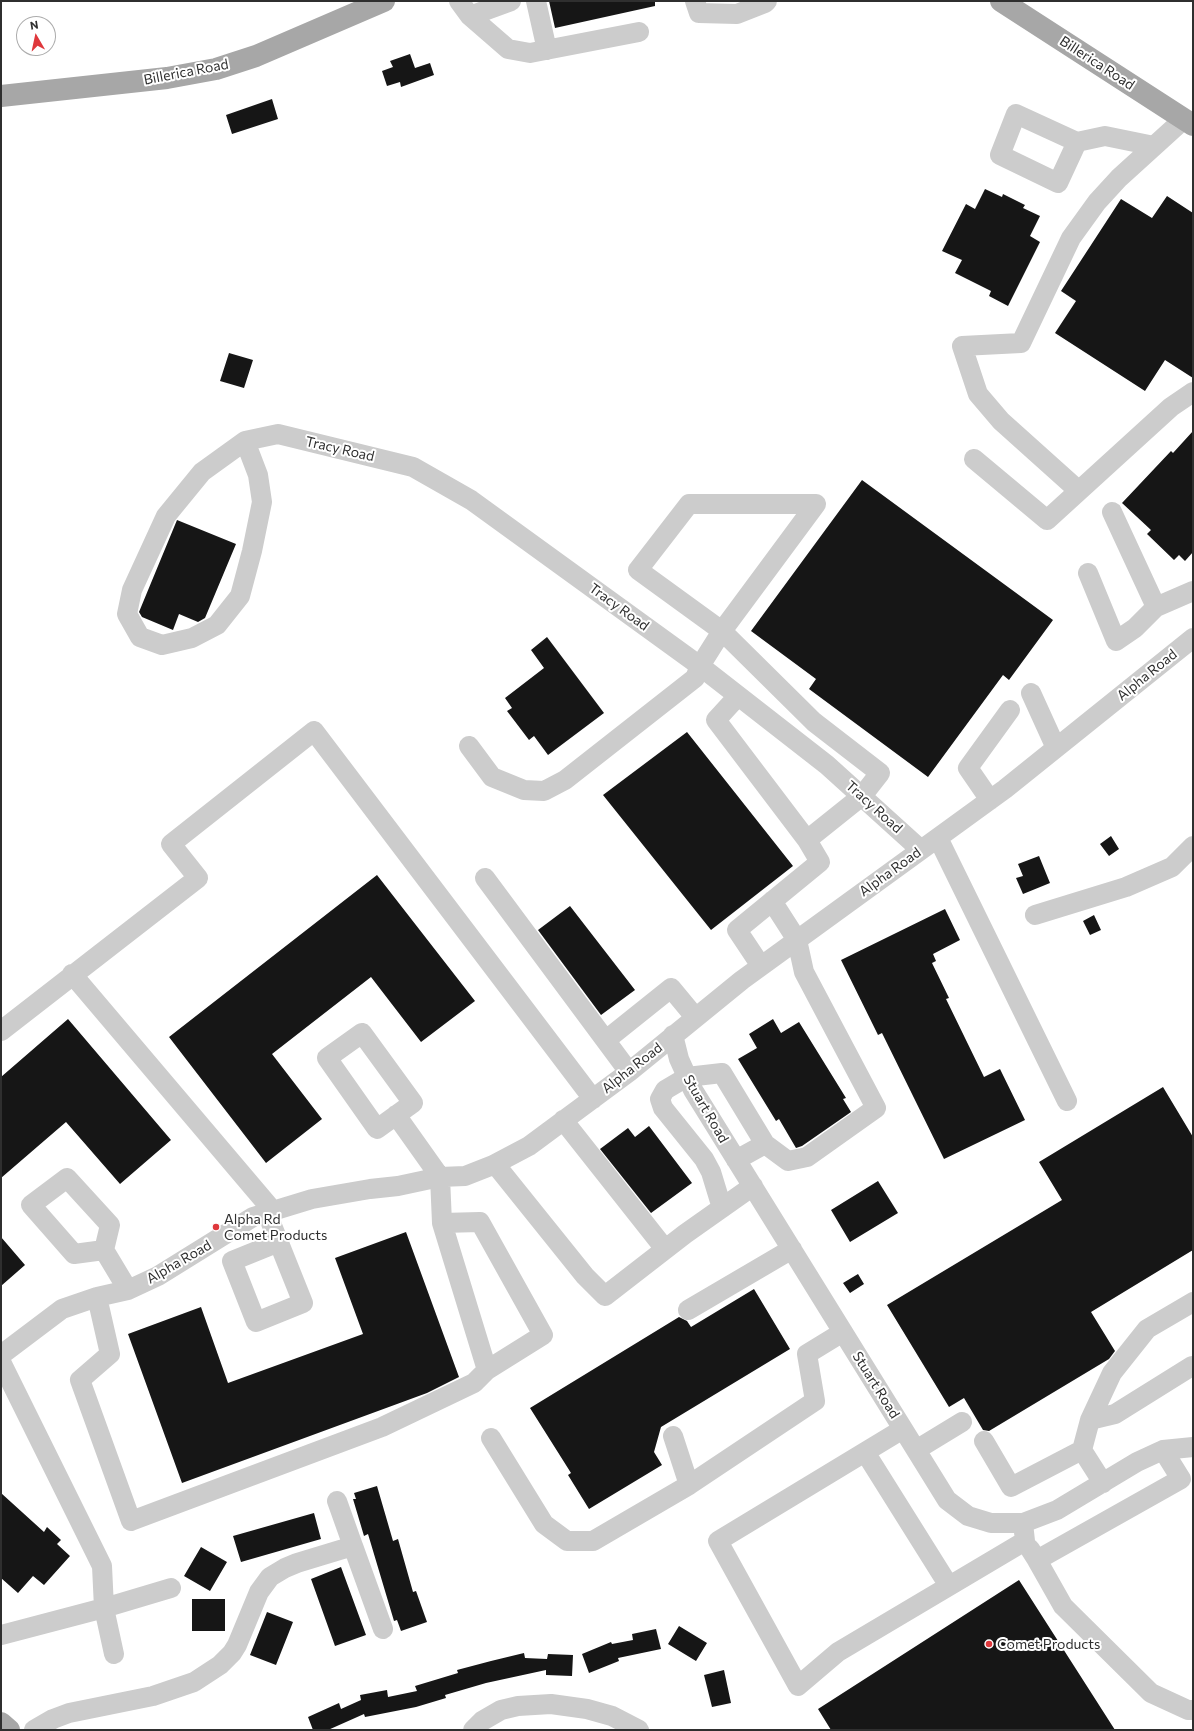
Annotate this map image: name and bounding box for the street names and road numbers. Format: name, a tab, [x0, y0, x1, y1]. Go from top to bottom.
street label: Billerica Road	[1056, 33, 1138, 93]
street label: Billerica Road	[142, 56, 230, 88]
street label: Tracy Road	[304, 433, 376, 465]
street label: Tracy Road	[586, 580, 652, 634]
street label: Alpha Road	[1114, 646, 1180, 704]
street label: Tracy Road	[842, 777, 906, 837]
street label: Alpha Road	[856, 844, 924, 900]
street label: Alpha Road	[598, 1039, 666, 1097]
street label: Stuart Road	[680, 1072, 732, 1146]
street label: Alpha Road	[144, 1237, 214, 1287]
street label: Stuart Road	[849, 1348, 903, 1422]

